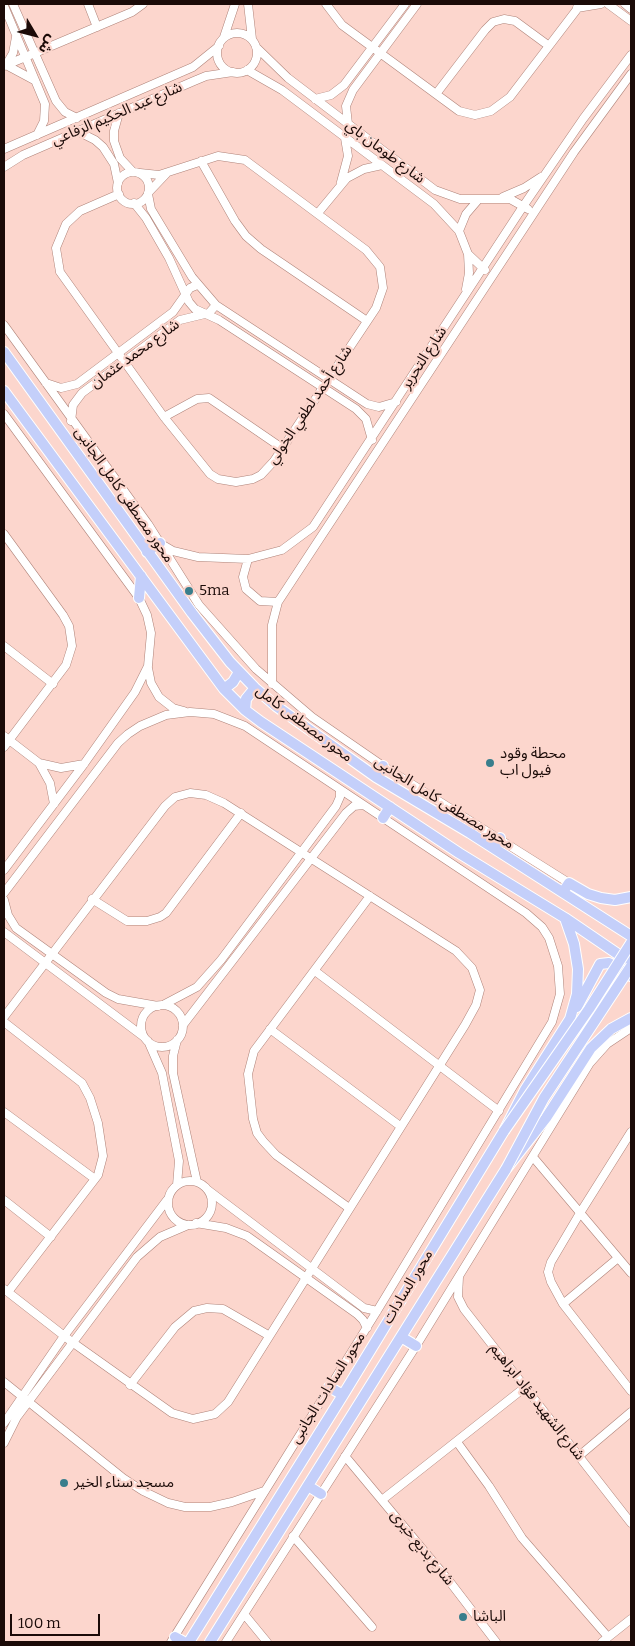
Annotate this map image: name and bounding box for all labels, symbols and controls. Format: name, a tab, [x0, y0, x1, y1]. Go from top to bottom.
north arrow	[10, 10, 60, 60]
text: ش	[35, 32, 60, 57]
street label: شارع عبد الحكيم الرفاعي	[49, 78, 185, 150]
street label: شارع طومان باي	[342, 116, 428, 188]
street label: شارع محمد عثمان	[87, 316, 183, 392]
street label: شارع التحرير	[397, 323, 451, 393]
street label: شارع أحمد لطفي الخولي	[264, 342, 356, 468]
street label: محور مصطفى كامل الجانبى	[70, 424, 178, 566]
place label: 5ma	[199, 582, 230, 600]
marker: 5ma	[183, 585, 195, 597]
street label: محور مصطفى كامل	[252, 682, 356, 766]
place label: محطة وقود فيول اب	[500, 745, 566, 780]
street label: محور مصطفى كامل الجانبى	[371, 753, 517, 853]
marker: محطة وقود فيول اب	[484, 757, 496, 769]
street label: محور السادات	[379, 1247, 437, 1327]
street label: محور السادات الجانبى	[286, 1329, 370, 1447]
street label: شارع الشهيد فؤاد ابراهيم	[486, 1340, 588, 1464]
place label: مسجد سناء الخير	[74, 1474, 174, 1492]
marker: مسجد سناء الخير	[58, 1477, 70, 1489]
street label: شارع بديع خيرى	[386, 1507, 458, 1589]
scale bar	[12, 1604, 102, 1636]
place label: الباشا	[473, 1608, 506, 1626]
marker: الباشا	[457, 1611, 469, 1623]
text: 100 m	[18, 1614, 61, 1632]

